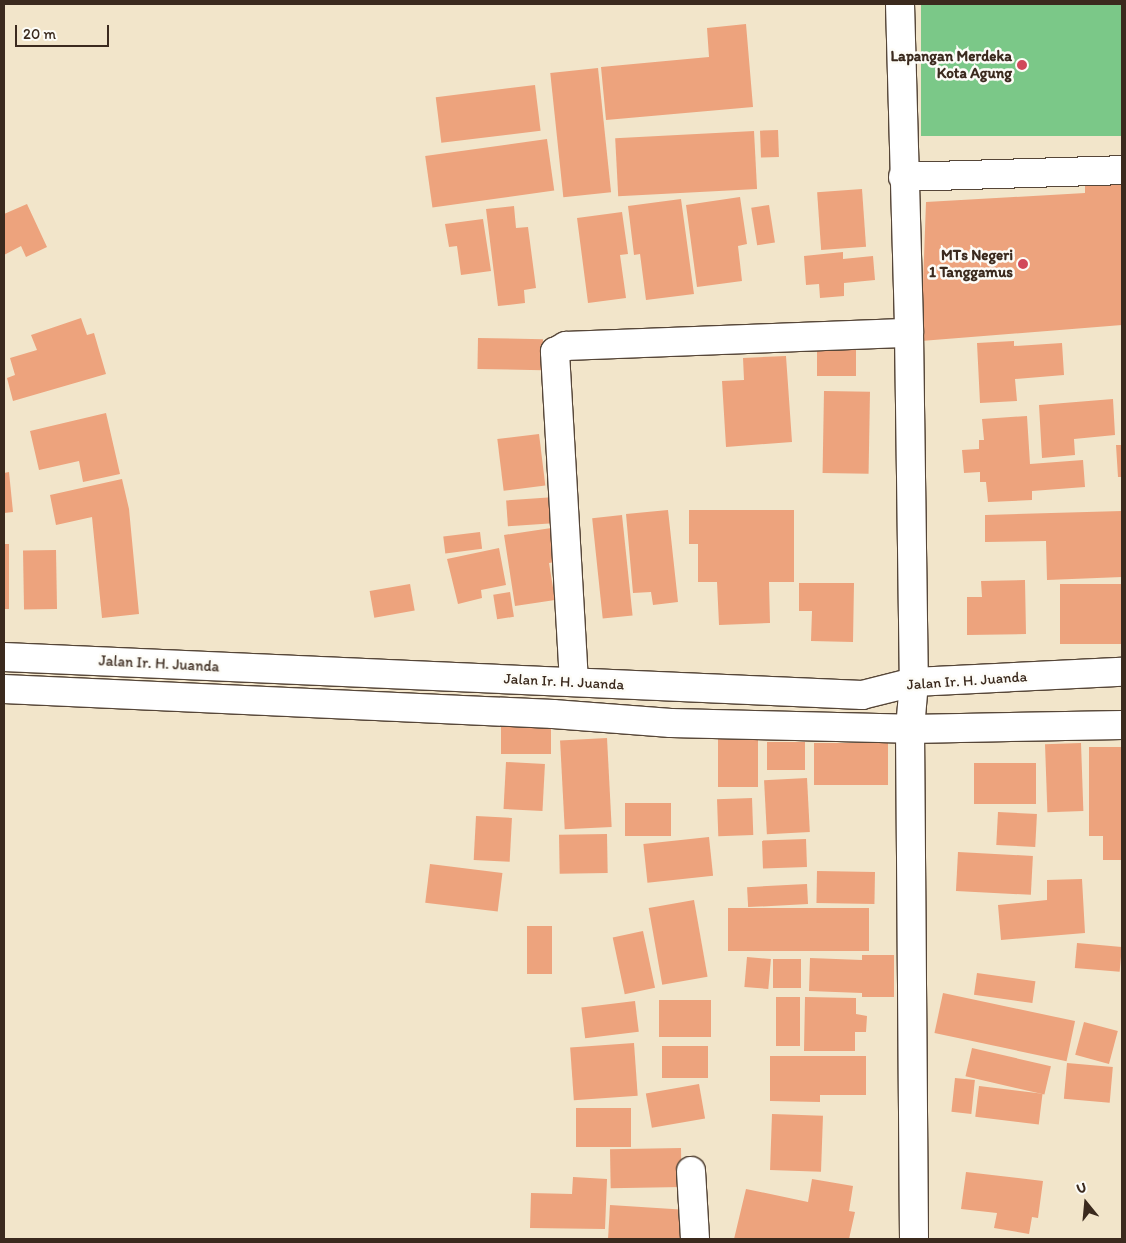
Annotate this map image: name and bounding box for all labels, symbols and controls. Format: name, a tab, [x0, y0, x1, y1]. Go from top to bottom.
scale bar	[18, 15, 111, 47]
text: 20 m	[23, 25, 56, 43]
place label: Lapangan Merdeka Kota Agung	[890, 47, 1012, 82]
marker: Lapangan Merdeka Kota Agung	[1016, 59, 1028, 71]
place label: MTs Negeri 1 Tanggamus	[929, 246, 1013, 281]
marker: MTs Negeri 1 Tanggamus	[1017, 258, 1029, 270]
street label: Jalan Ir. H. Juanda	[98, 652, 220, 676]
street label: Jalan Ir. H. Juanda	[906, 668, 1028, 694]
street label: Jalan Ir. H. Juanda	[503, 670, 625, 694]
north arrow	[1061, 1178, 1111, 1228]
text: U	[1075, 1179, 1088, 1198]

